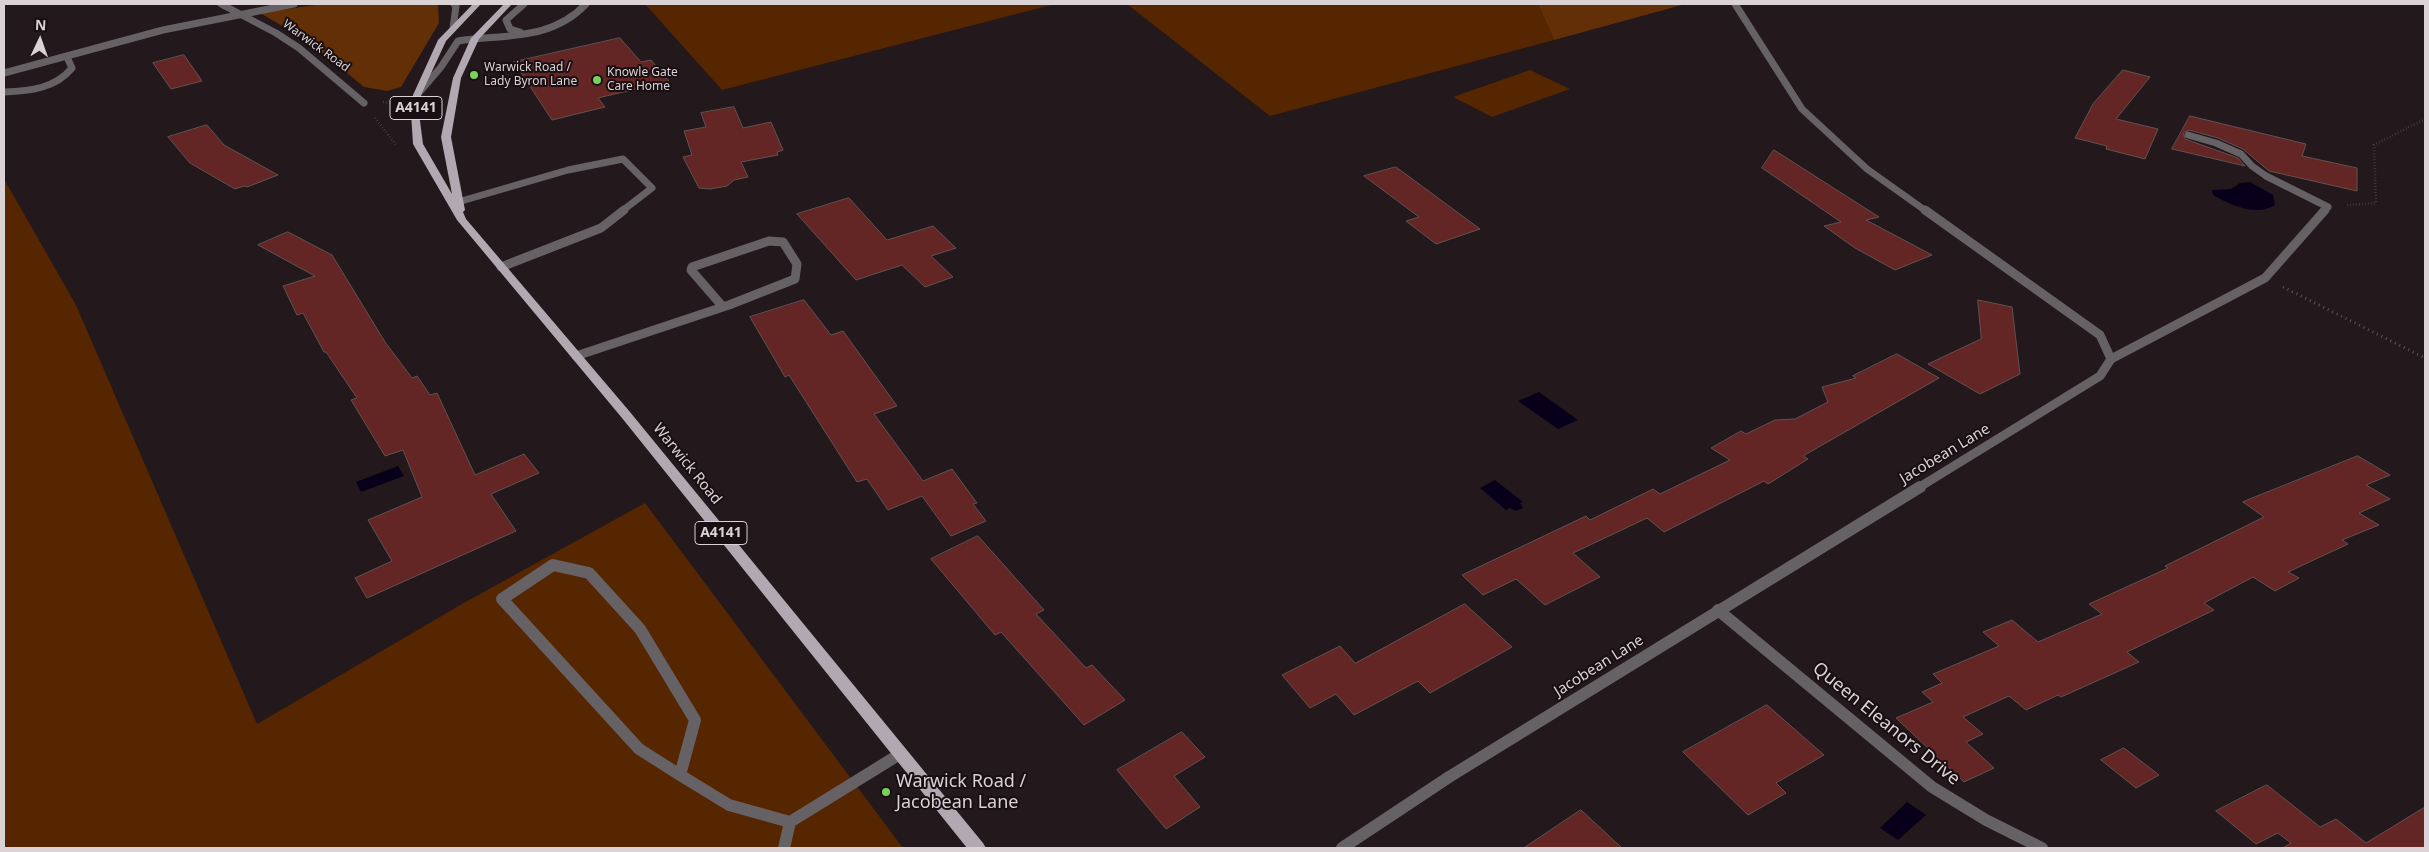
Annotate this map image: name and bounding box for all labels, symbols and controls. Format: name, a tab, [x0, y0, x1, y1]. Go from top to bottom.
north arrow	[15, 15, 65, 65]
text: N	[35, 15, 47, 34]
street label: Warwick Road	[280, 17, 352, 75]
place label: Warwick Road / Lady Byron Lane	[484, 61, 577, 89]
place label: Knowle Gate Care Home	[607, 66, 678, 94]
marker: Warwick Road / Lady Byron Lane	[468, 69, 480, 81]
marker: Knowle Gate Care Home	[591, 74, 603, 86]
road number: A4141	[390, 96, 442, 120]
street label: Warwick Road	[649, 420, 725, 508]
street label: Jacobean Lane	[1897, 420, 1993, 488]
road number: A4141	[695, 522, 747, 544]
street label: Jacobean Lane	[1551, 631, 1647, 701]
street label: Queen Eleanors Drive	[1808, 658, 1964, 790]
place label: Warwick Road / Jacobean Lane	[896, 771, 1026, 814]
marker: Warwick Road / Jacobean Lane	[880, 786, 892, 798]

